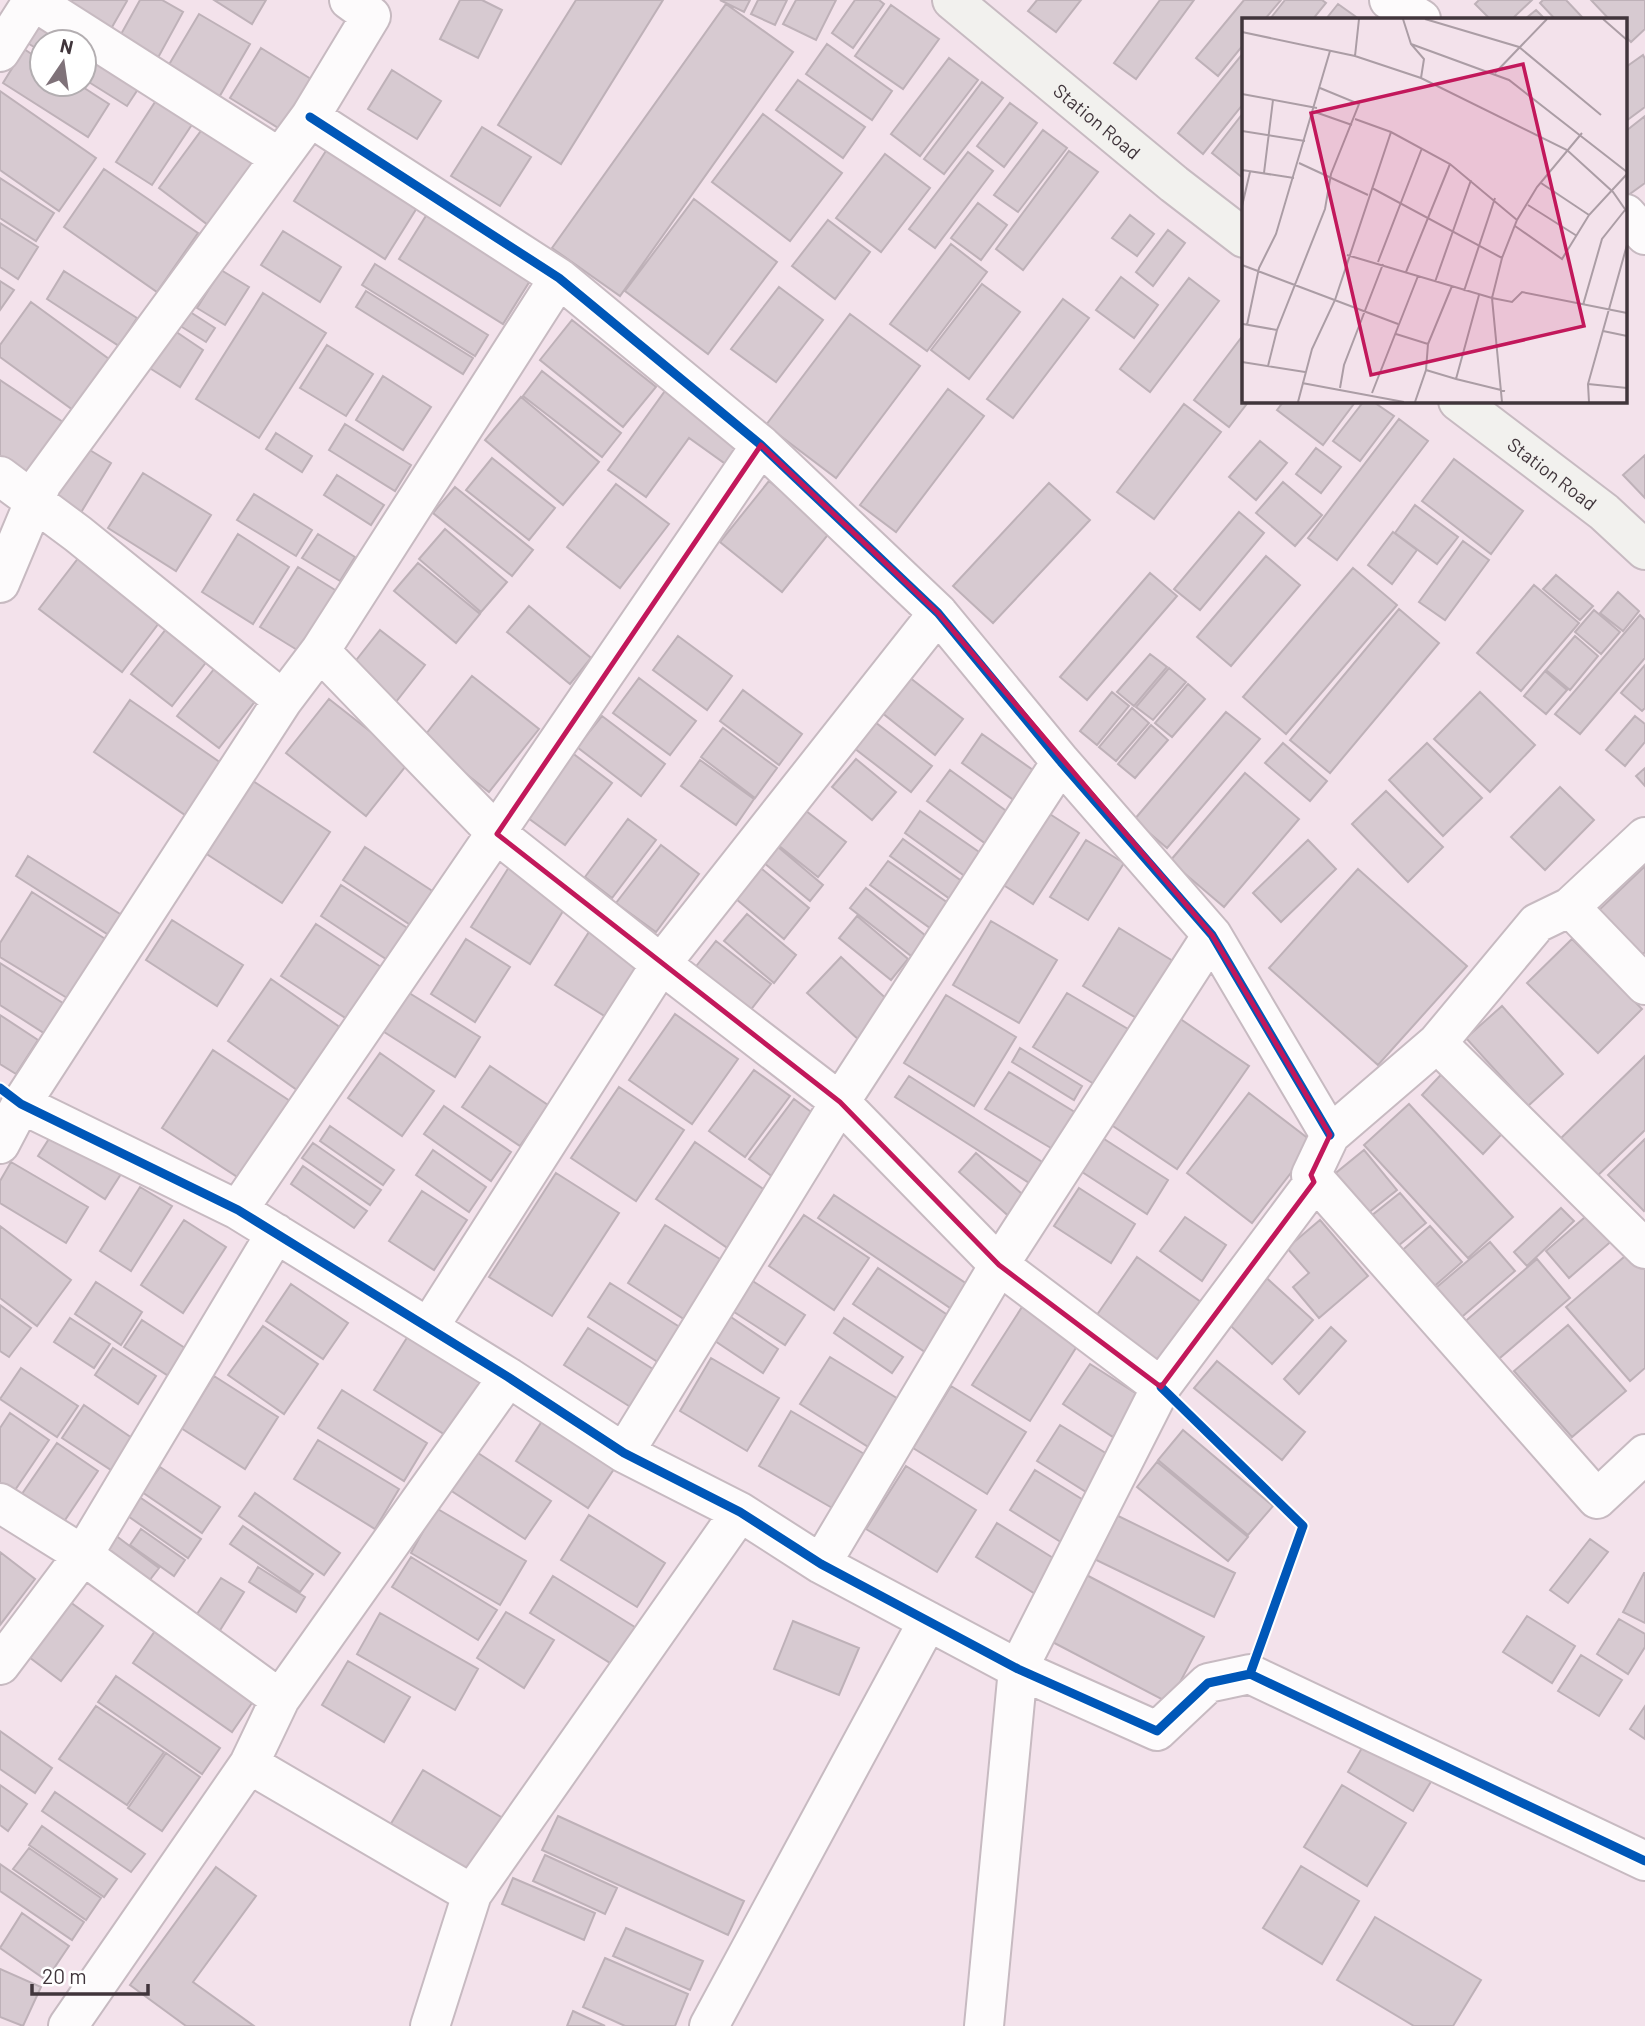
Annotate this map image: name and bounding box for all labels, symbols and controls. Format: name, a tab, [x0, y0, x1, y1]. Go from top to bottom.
inset map	[1242, 18, 1628, 402]
north arrow	[28, 28, 98, 98]
text: N	[58, 33, 76, 59]
street label: Station Road	[1049, 78, 1146, 163]
street label: Station Road	[1504, 432, 1602, 514]
scale bar	[32, 1952, 147, 1996]
text: 20 m	[42, 1963, 87, 1988]

